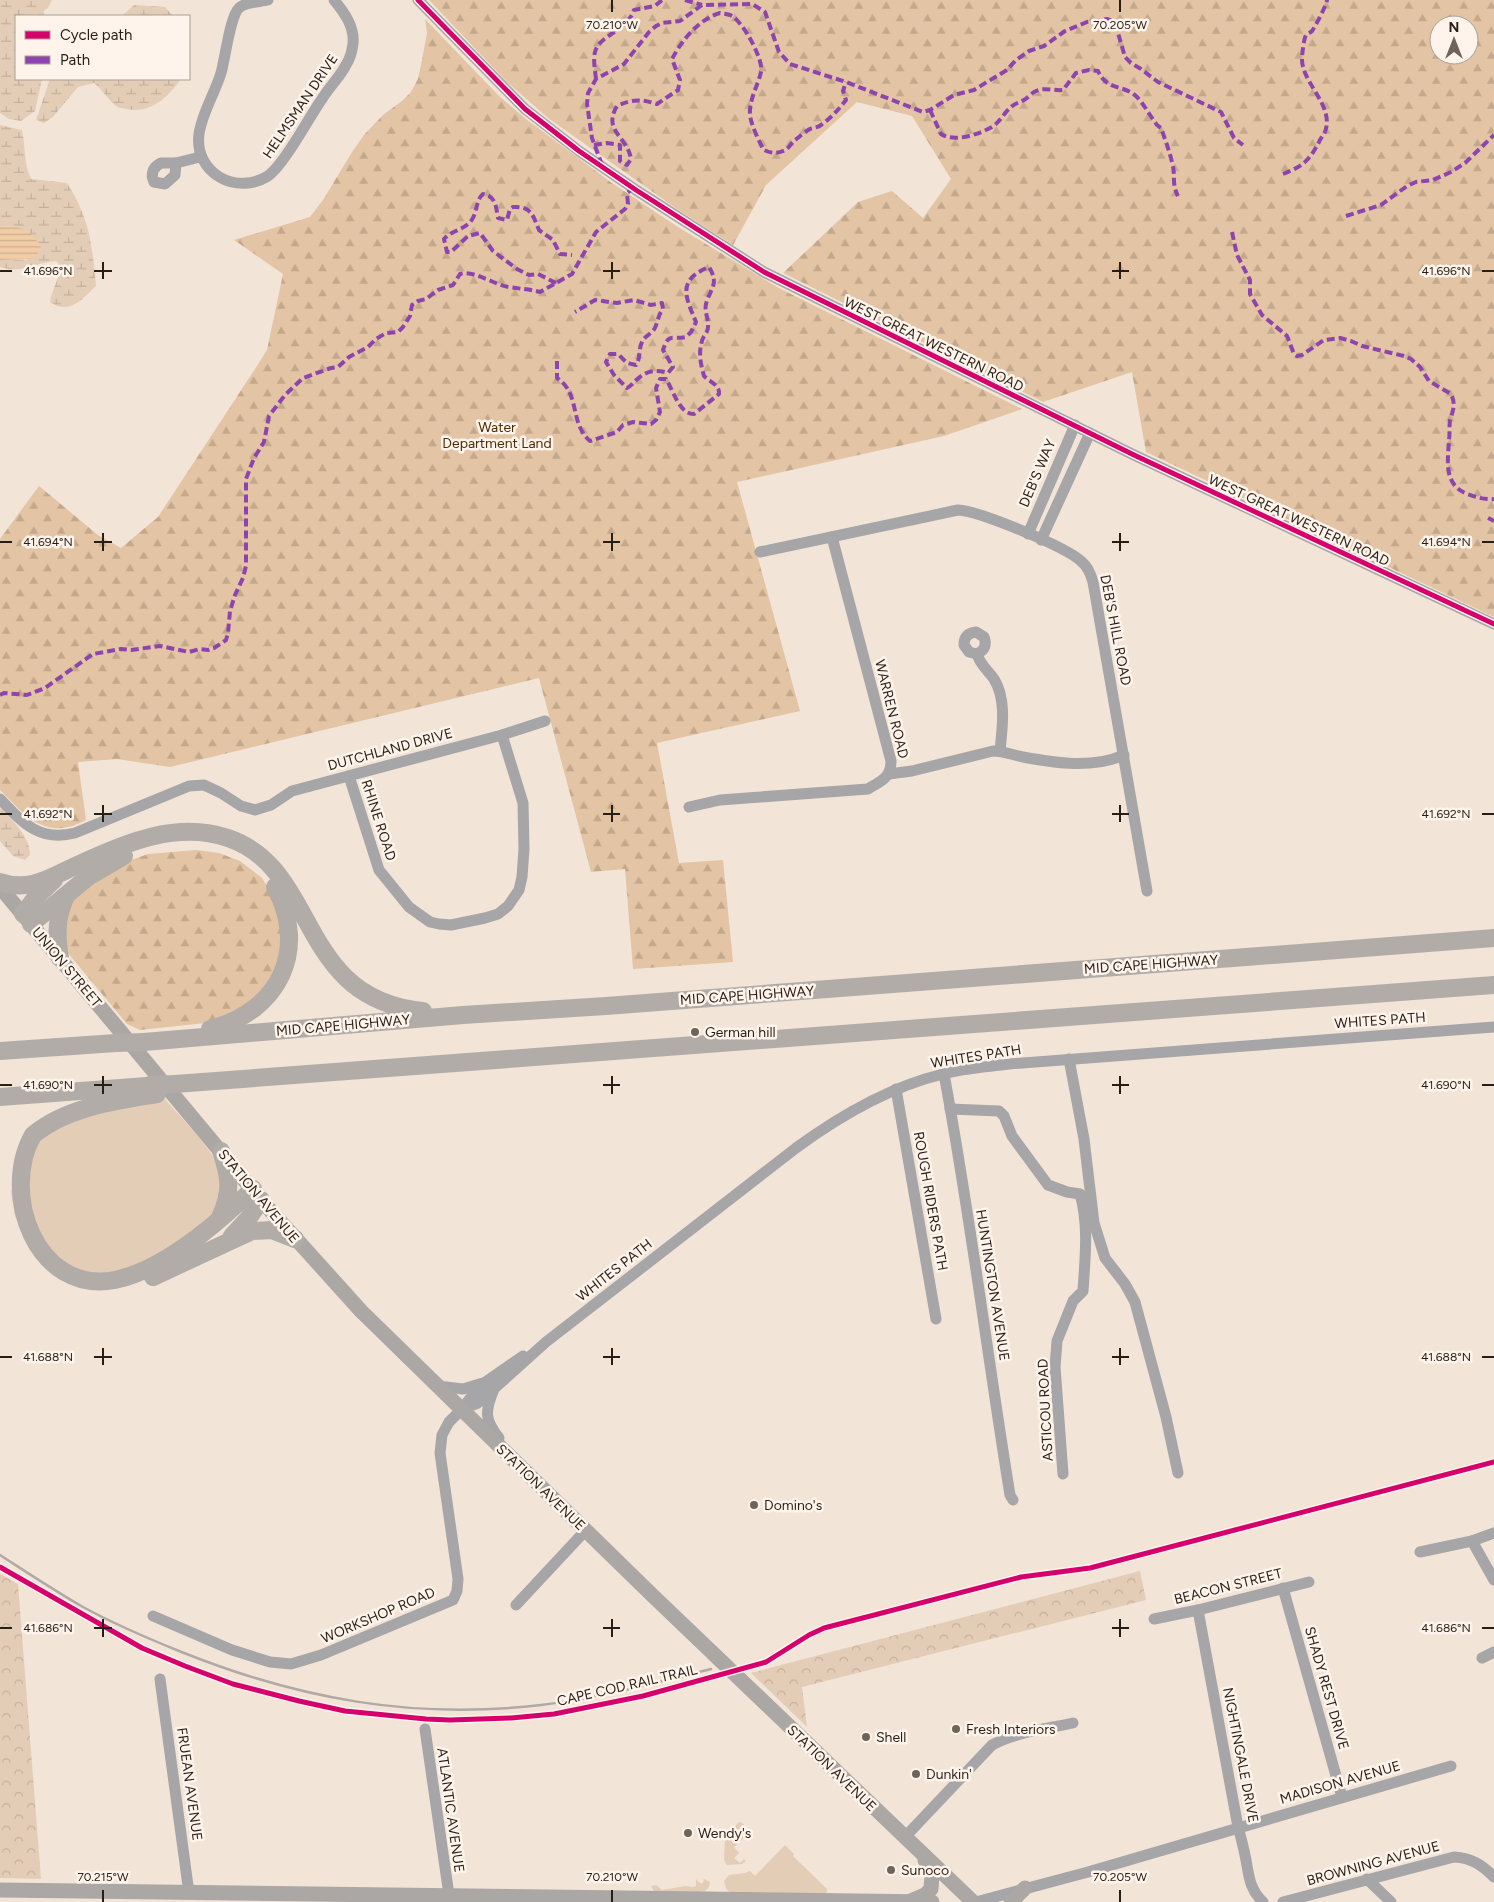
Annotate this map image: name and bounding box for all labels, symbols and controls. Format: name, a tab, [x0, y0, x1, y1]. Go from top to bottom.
legend	[15, 15, 190, 80]
north arrow	[1429, 15, 1479, 65]
text: 70.210°W	[586, 18, 638, 32]
text: 70.205°W	[1093, 18, 1147, 32]
text: N	[1449, 19, 1459, 36]
text: Cycle path	[60, 26, 132, 44]
text: Path	[60, 51, 90, 69]
street label: HELMSMAN DRIVE	[259, 51, 342, 162]
text: 41.696°N	[24, 264, 73, 278]
text: 41.696°N	[1422, 264, 1471, 278]
street label: WEST GREAT WESTERN ROAD	[841, 293, 1026, 395]
park label: Water Department Land	[442, 419, 552, 452]
street label: DEB'S WAY	[1016, 436, 1060, 510]
street label: WEST GREAT WESTERN ROAD	[1206, 471, 1392, 570]
text: 41.694°N	[23, 535, 73, 549]
text: 41.694°N	[1421, 535, 1471, 549]
street label: DEB'S HILL ROAD	[1096, 573, 1135, 687]
street label: WARREN ROAD	[871, 658, 912, 760]
street label: DUTCHLAND DRIVE	[326, 725, 454, 774]
street label: RHINE ROAD	[357, 777, 400, 863]
text: 41.692°N	[24, 807, 72, 821]
text: 41.692°N	[1422, 807, 1470, 821]
street label: UNION STREET	[28, 924, 105, 1011]
street label: MID CAPE HIGHWAY	[1083, 951, 1219, 978]
street label: MID CAPE HIGHWAY	[679, 982, 815, 1009]
street label: WHITES PATH	[1334, 1009, 1426, 1032]
street label: MID CAPE HIGHWAY	[275, 1011, 411, 1040]
place label: German hill	[705, 1024, 776, 1041]
marker: German hill	[689, 1026, 701, 1038]
street label: WHITES PATH	[930, 1041, 1023, 1072]
text: 41.690°N	[23, 1078, 73, 1092]
text: 41.690°N	[1421, 1078, 1471, 1092]
street label: ROUGH RIDERS PATH	[910, 1130, 951, 1272]
street label: STATION AVENUE	[214, 1146, 303, 1247]
street label: HUNTINGTON AVENUE	[972, 1208, 1013, 1362]
street label: WHITES PATH	[573, 1236, 656, 1305]
text: 41.688°N	[23, 1350, 73, 1364]
text: 41.688°N	[1421, 1350, 1471, 1364]
street label: ASTICOU ROAD	[1034, 1358, 1057, 1462]
street label: STATION AVENUE	[493, 1441, 589, 1534]
place label: Domino's	[764, 1497, 822, 1514]
marker: Domino's	[748, 1499, 760, 1511]
street label: BEACON STREET	[1172, 1565, 1284, 1608]
street label: WORKSHOP ROAD	[319, 1584, 438, 1647]
text: 41.686°N	[23, 1621, 73, 1635]
text: 41.686°N	[1421, 1621, 1471, 1635]
street label: SHADY REST DRIVE	[1301, 1625, 1352, 1752]
street label: CAPE COD RAIL TRAIL	[555, 1661, 700, 1710]
street label: NIGHTINGALE DRIVE	[1219, 1686, 1262, 1824]
place label: Fresh Interiors	[966, 1721, 1056, 1738]
street label: STATION AVENUE	[784, 1722, 880, 1815]
marker: Fresh Interiors	[950, 1723, 962, 1735]
street label: FRUEAN AVENUE	[173, 1726, 206, 1842]
place label: Shell	[876, 1729, 906, 1746]
marker: Shell	[860, 1731, 872, 1743]
street label: ATLANTIC AVENUE	[433, 1747, 468, 1873]
street label: MADISON AVENUE	[1278, 1757, 1402, 1808]
place label: Dunkin'	[926, 1766, 972, 1783]
marker: Dunkin'	[910, 1768, 922, 1780]
place label: Wendy's	[698, 1825, 751, 1842]
marker: Wendy's	[682, 1827, 694, 1839]
street label: BROWNING AVENUE	[1305, 1838, 1441, 1889]
place label: Sunoco	[901, 1862, 949, 1879]
marker: Sunoco	[885, 1864, 897, 1876]
text: 70.215°W	[77, 1870, 129, 1884]
text: 70.210°W	[586, 1870, 638, 1884]
text: 70.205°W	[1093, 1870, 1147, 1884]

